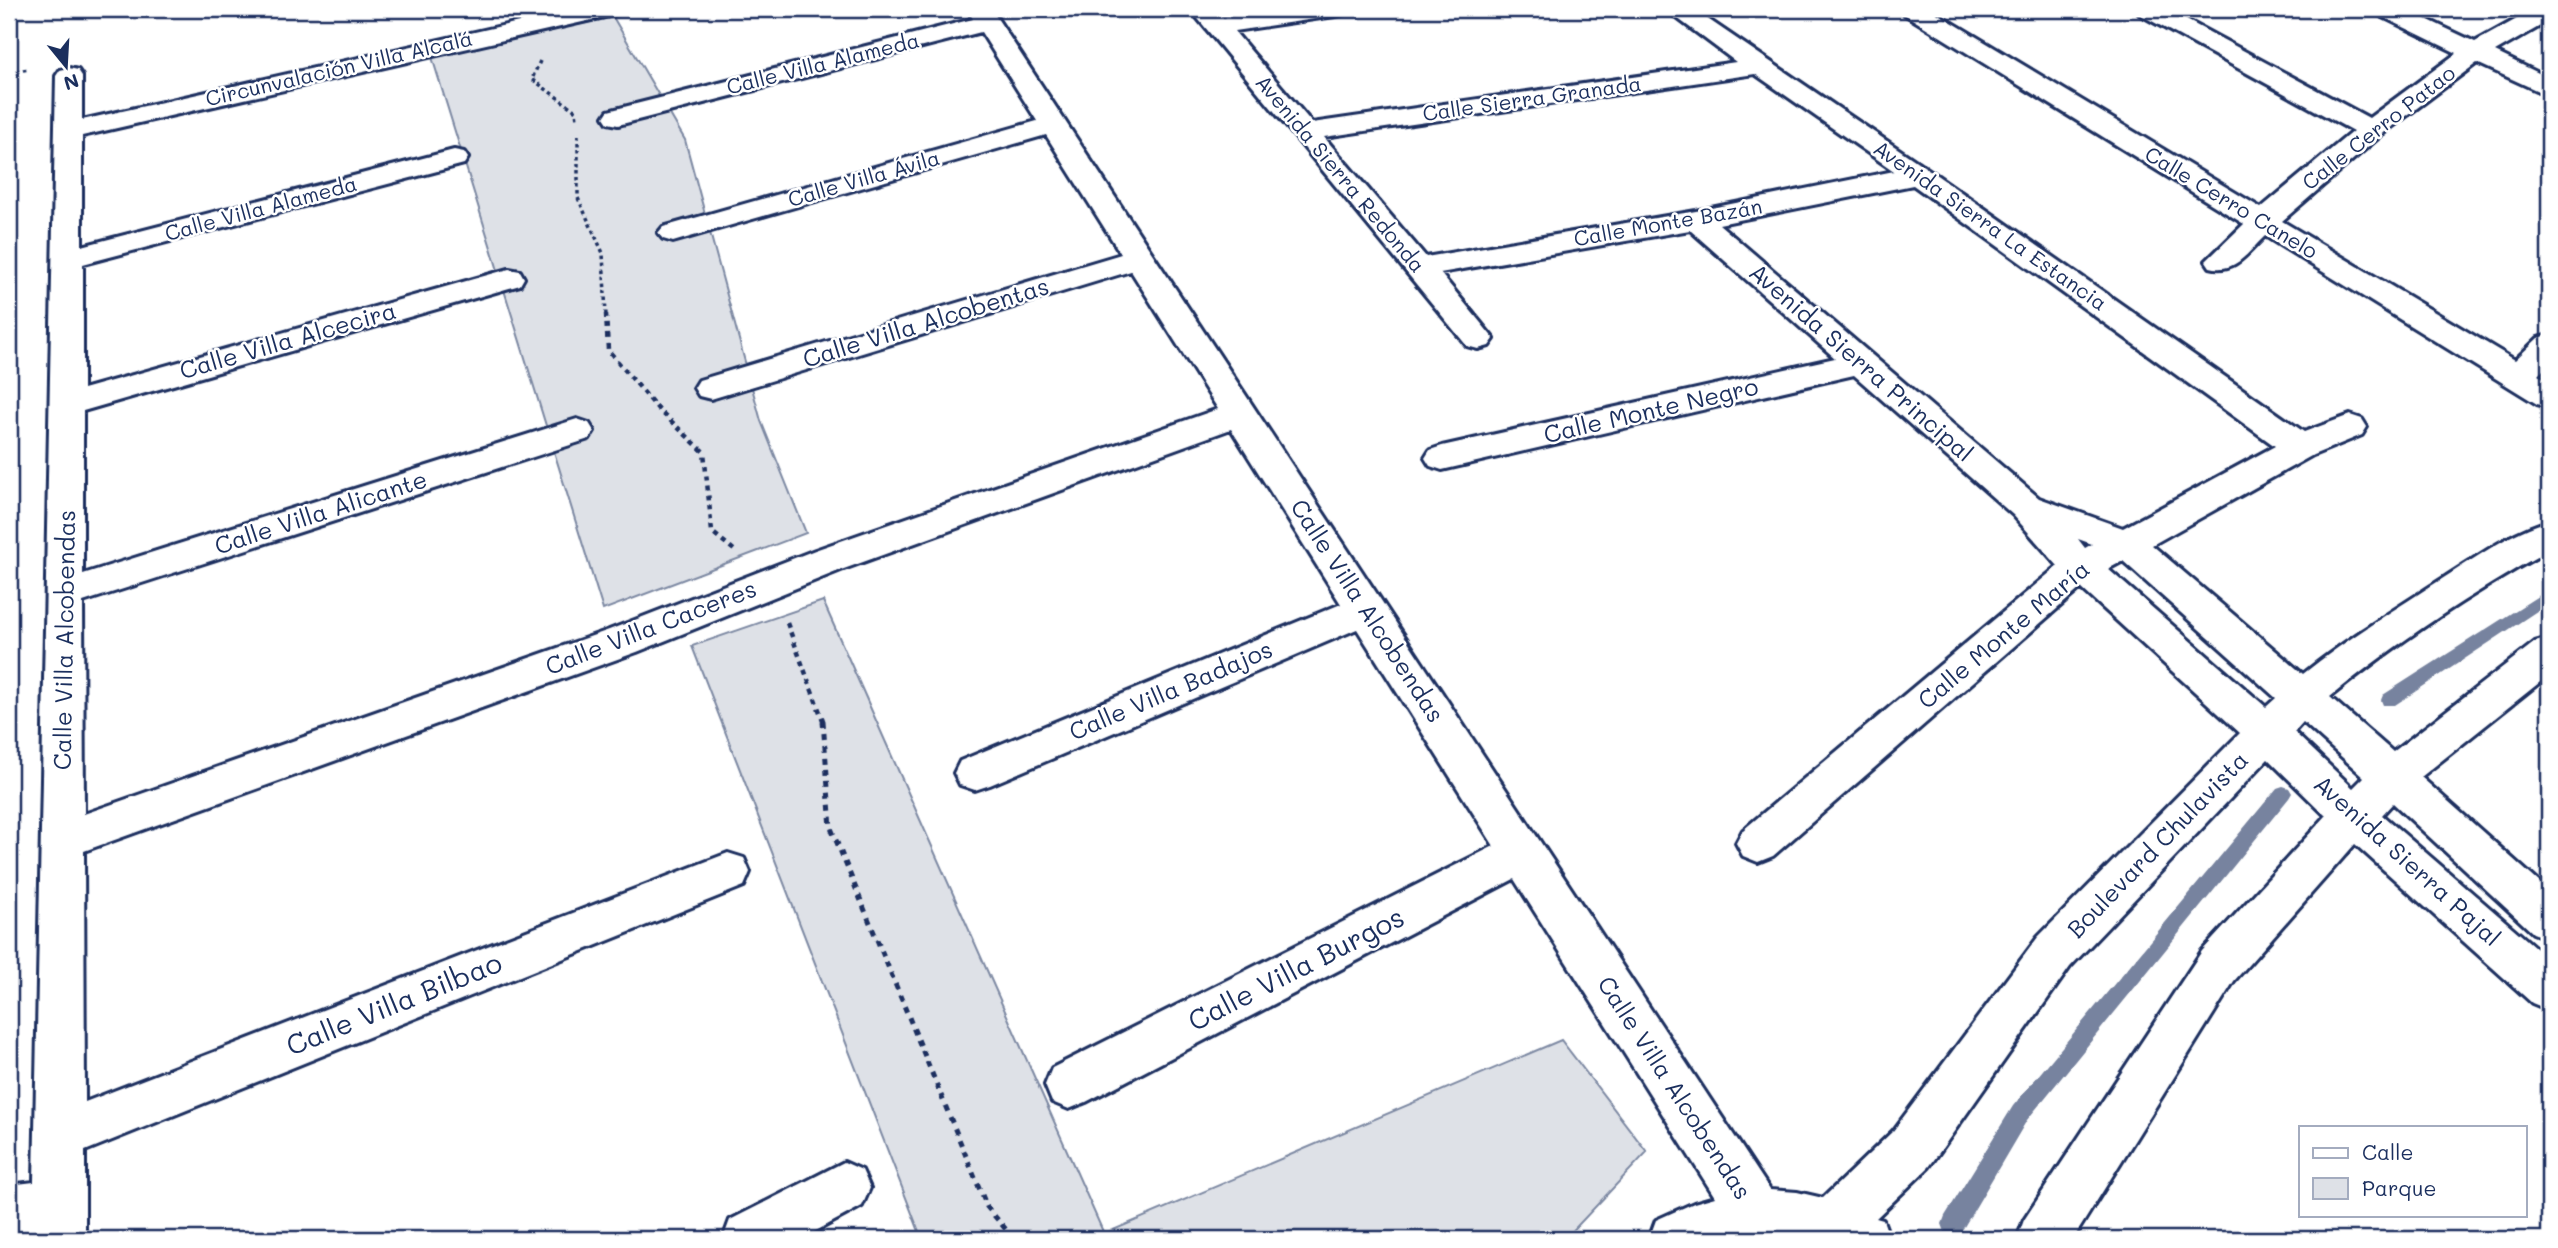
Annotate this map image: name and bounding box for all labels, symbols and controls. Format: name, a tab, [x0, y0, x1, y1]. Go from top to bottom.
street label: Circunvalación Villa Alcalá	[202, 24, 475, 111]
street label: Calle Villa Alameda	[723, 26, 922, 100]
north arrow	[32, 32, 102, 102]
street label: Calle Cerro Patao	[2296, 59, 2460, 195]
text: N	[61, 69, 82, 97]
street label: Avenida Sierra Redonda	[1250, 69, 1432, 278]
street label: Calle Sierra Granada	[1421, 69, 1643, 126]
street label: Avenida Sierra La Estancia	[1869, 134, 2113, 316]
street label: Calle Cerro Canelo	[2140, 139, 2323, 264]
street label: Calle Villa Ávila	[784, 143, 943, 212]
street label: Calle Villa Alameda	[162, 169, 360, 246]
street label: Calle Monte Bazán	[1572, 192, 1764, 251]
street label: Avenida Sierra Principal	[1743, 256, 1981, 468]
street label: Calle Villa Alcobentas	[799, 269, 1052, 374]
street label: Calle Villa Alcecira	[176, 294, 400, 385]
street label: Calle Monte Negro	[1540, 370, 1761, 449]
street label: Calle Villa Alicante	[210, 463, 431, 561]
street label: Calle Villa Alcobendas	[1284, 493, 1452, 728]
street label: Calle Villa Alcobendas	[46, 510, 81, 770]
street label: Calle Monte María	[1911, 553, 2095, 715]
street label: Calle Villa Caceres	[540, 572, 760, 681]
street label: Calle Villa Badajos	[1064, 633, 1277, 747]
street label: Boulevard Chulavista	[2060, 744, 2254, 944]
street label: Avenida Sierra Pajal	[2308, 768, 2508, 952]
street label: Calle Villa Burgos	[1181, 898, 1410, 1038]
street label: Calle Villa Bilbao	[280, 943, 507, 1063]
street label: Calle Villa Alcobendas	[1591, 970, 1759, 1205]
legend	[2299, 1126, 2526, 1216]
text: Calle	[2362, 1138, 2414, 1165]
text: Parque	[2362, 1174, 2436, 1201]

